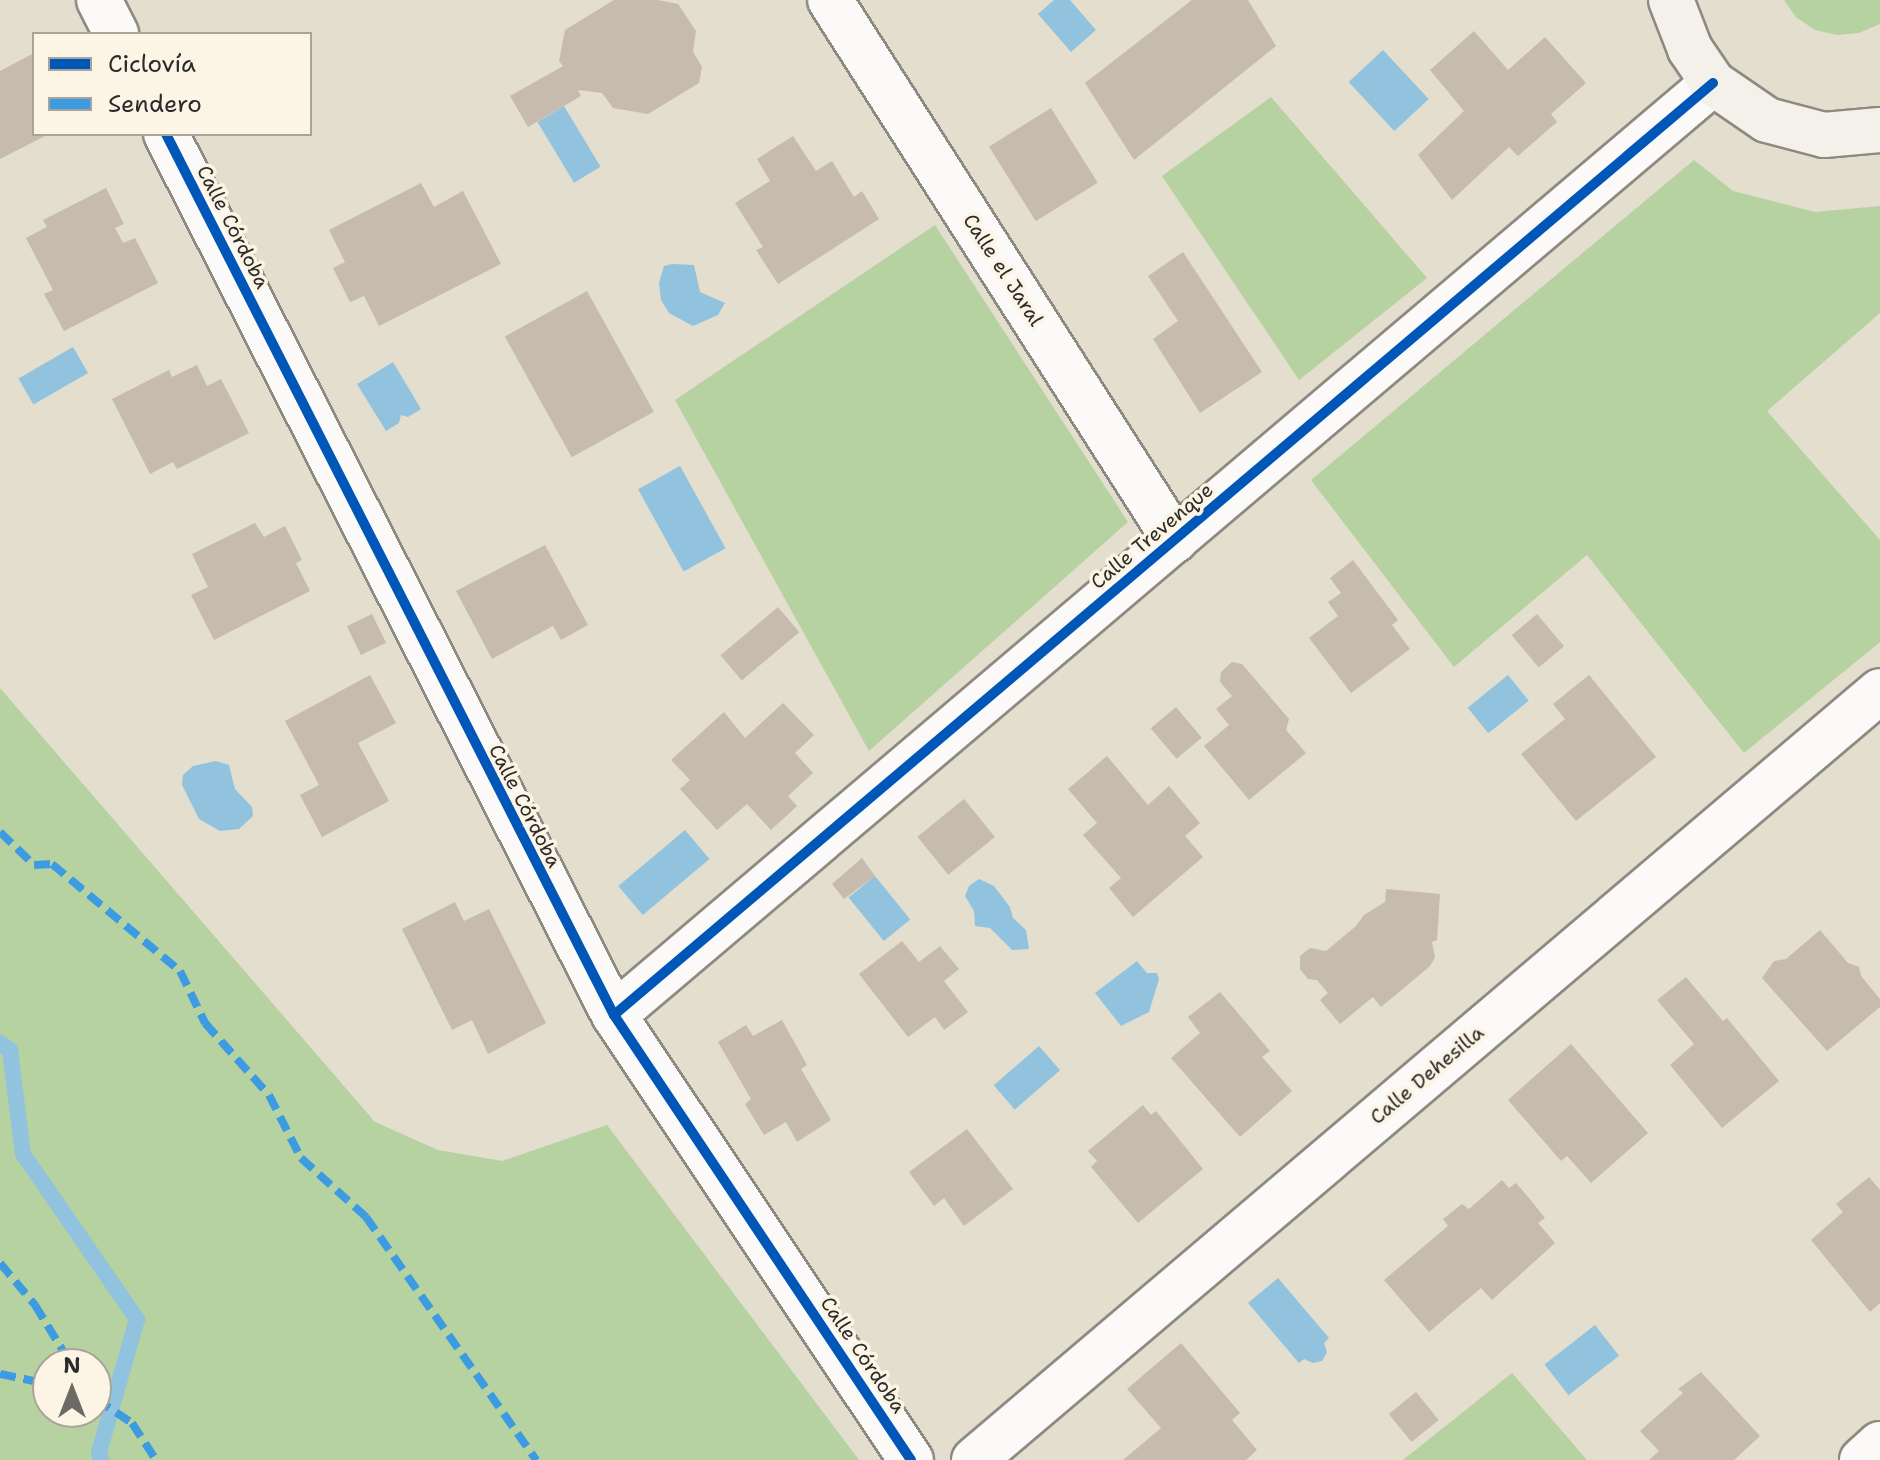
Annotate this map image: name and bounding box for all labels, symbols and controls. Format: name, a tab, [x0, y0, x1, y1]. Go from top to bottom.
legend	[32, 32, 312, 136]
text: Ciclovía	[108, 48, 196, 80]
text: Sendero	[108, 88, 202, 120]
street label: Calle Córdoba	[192, 161, 274, 293]
street label: Calle el Jaral	[958, 209, 1048, 331]
street label: Calle Trevenque	[1086, 478, 1218, 594]
street label: Calle Córdoba	[484, 740, 566, 872]
street label: Calle Dehesilla	[1365, 1021, 1489, 1129]
street label: Calle Córdoba	[815, 1292, 911, 1418]
north arrow	[32, 1348, 112, 1428]
text: N	[63, 1351, 81, 1380]

